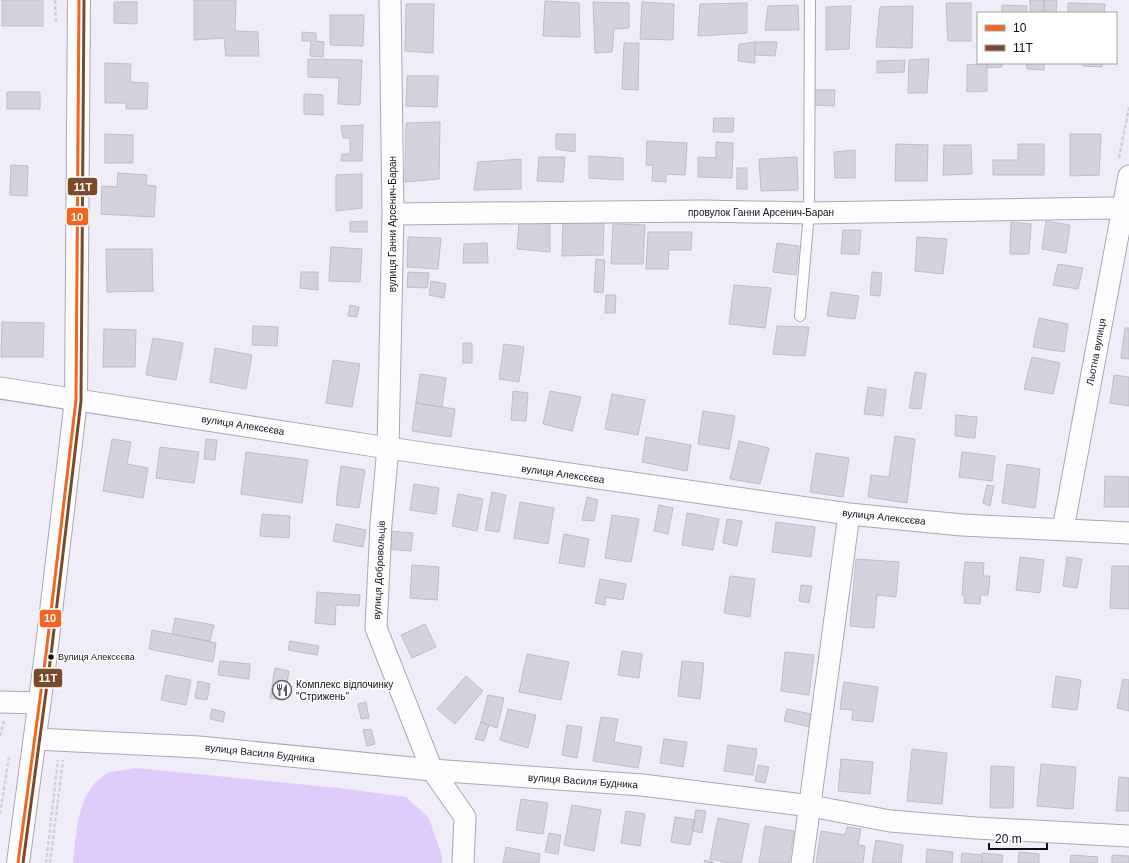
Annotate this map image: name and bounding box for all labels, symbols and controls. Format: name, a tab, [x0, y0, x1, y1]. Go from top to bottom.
legend	[977, 12, 1117, 64]
text: 10	[1013, 21, 1027, 35]
text: 11Т	[1013, 41, 1033, 55]
street label: вулиця Ганни Арсенич-Баран	[387, 156, 398, 292]
line badge: 11Т	[67, 177, 98, 196]
text: 11Т	[74, 181, 92, 193]
line badge: 10	[66, 207, 89, 226]
street label: провулок Ганни Арсенич-Баран	[688, 207, 834, 218]
text: 10	[71, 211, 83, 223]
street label: Льотна вулиця	[1084, 318, 1108, 386]
street label: вулиця Алексєєва	[201, 413, 286, 437]
street label: вулиця Алексєєва	[521, 463, 606, 485]
street label: вулиця Алексєєва	[842, 507, 927, 527]
street label: вулиця Добровольців	[371, 520, 387, 620]
line badge: 10	[39, 609, 62, 628]
text: 10	[44, 612, 56, 624]
marker: Вулиця Алексєєва	[46, 652, 56, 662]
place label: Вулиця Алексєєва	[58, 652, 135, 662]
line badge: 11Т	[33, 668, 63, 688]
text: 11Т	[39, 672, 57, 684]
restaurant icon: Комплекс відпочинку "Стрижень"	[271, 679, 293, 701]
place label: Комплекс відпочинку "Стрижень"	[296, 679, 393, 702]
street label: вулиця Василя Будника	[205, 742, 316, 764]
street label: вулиця Василя Будника	[528, 772, 639, 790]
scale bar	[989, 825, 1047, 851]
text: 20 m	[995, 832, 1022, 846]

